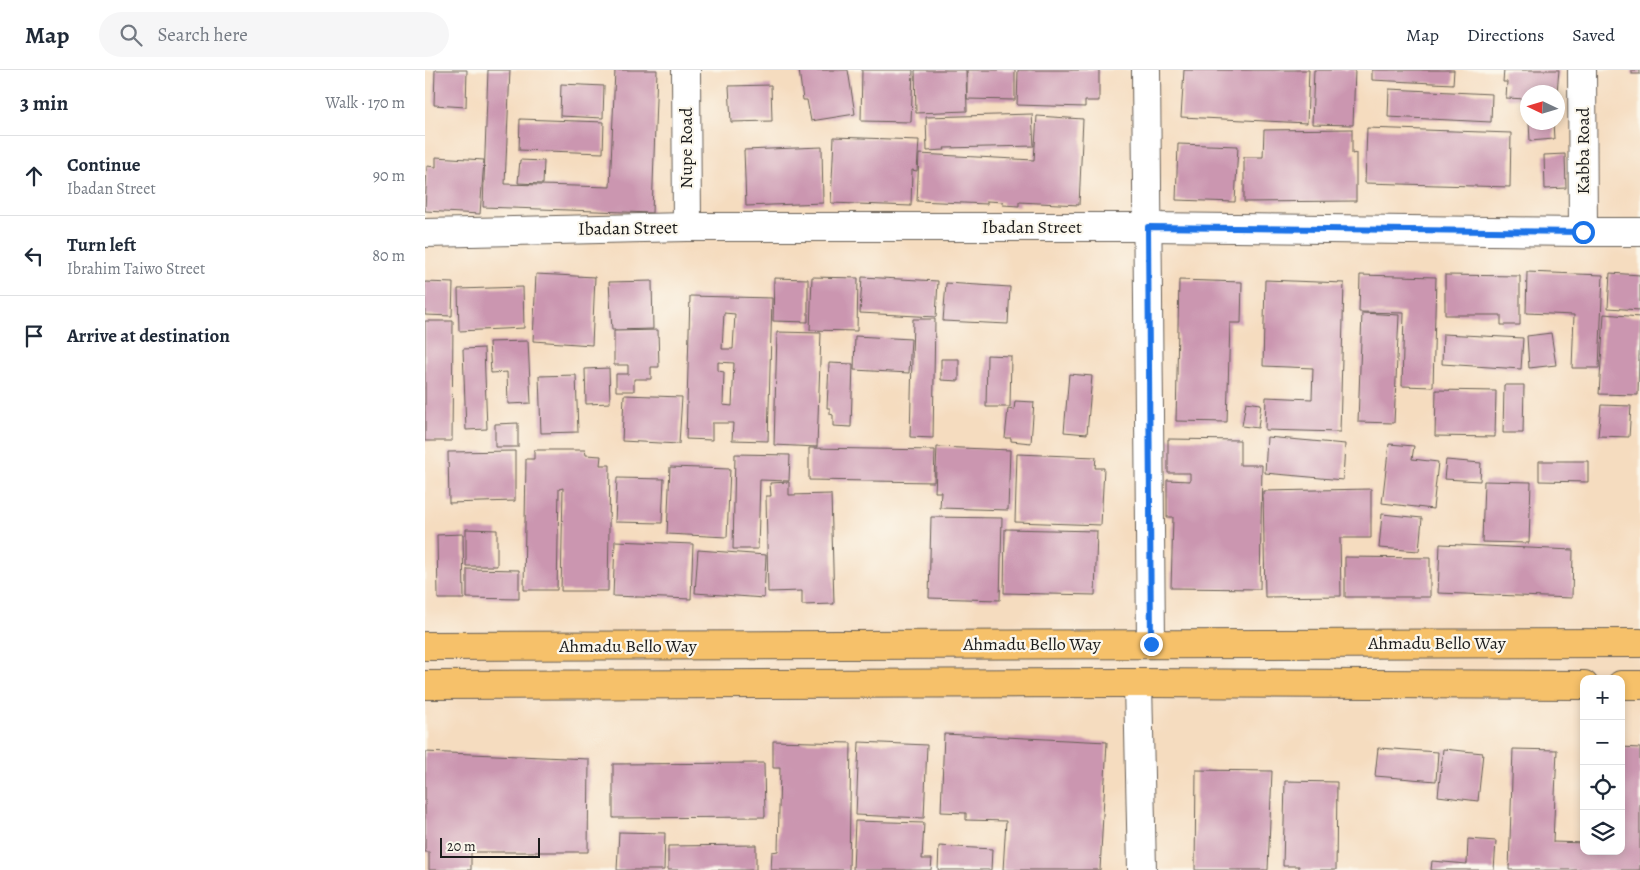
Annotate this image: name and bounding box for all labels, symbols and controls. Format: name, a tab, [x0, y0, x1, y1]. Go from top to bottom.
search box	[99, 12, 449, 57]
text: Map	[25, 19, 69, 51]
icon: search	[117, 21, 145, 49]
text: Search here	[157, 22, 248, 48]
text: Map	[1406, 23, 1439, 47]
text: Directions	[1467, 23, 1544, 47]
text: Saved	[1572, 23, 1615, 47]
north arrow	[1520, 85, 1565, 130]
text: 3 min	[20, 89, 68, 117]
text: Walk · 170 m	[325, 92, 405, 114]
street label: Nupe Road	[674, 107, 698, 189]
street label: Kabba Road	[1571, 107, 1595, 195]
text: Continue	[67, 152, 141, 178]
icon: ahead	[20, 162, 48, 190]
text: 90 m	[373, 165, 405, 187]
text: Ibadan Street	[67, 178, 156, 200]
street label: Ibadan Street	[578, 215, 678, 241]
street label: Ibadan Street	[982, 215, 1082, 239]
route start	[1572, 221, 1595, 244]
text: Turn left	[67, 232, 136, 258]
icon: left	[20, 242, 48, 270]
text: 80 m	[372, 245, 405, 267]
text: Ibrahim Taiwo Street	[67, 258, 205, 280]
icon: arrive	[20, 322, 48, 350]
text: Arrive at destination	[67, 323, 230, 349]
street label: Ahmadu Bello Way	[1367, 631, 1507, 655]
street label: Ahmadu Bello Way	[962, 632, 1102, 656]
route end	[1140, 633, 1163, 656]
street label: Ahmadu Bello Way	[558, 634, 698, 658]
map controls	[1580, 675, 1625, 855]
button: +	[1580, 675, 1625, 720]
button: −	[1580, 720, 1625, 765]
button: locate	[1580, 765, 1625, 810]
button: layers	[1580, 810, 1625, 855]
scale bar	[440, 835, 540, 858]
text: 20 m	[447, 837, 476, 856]

